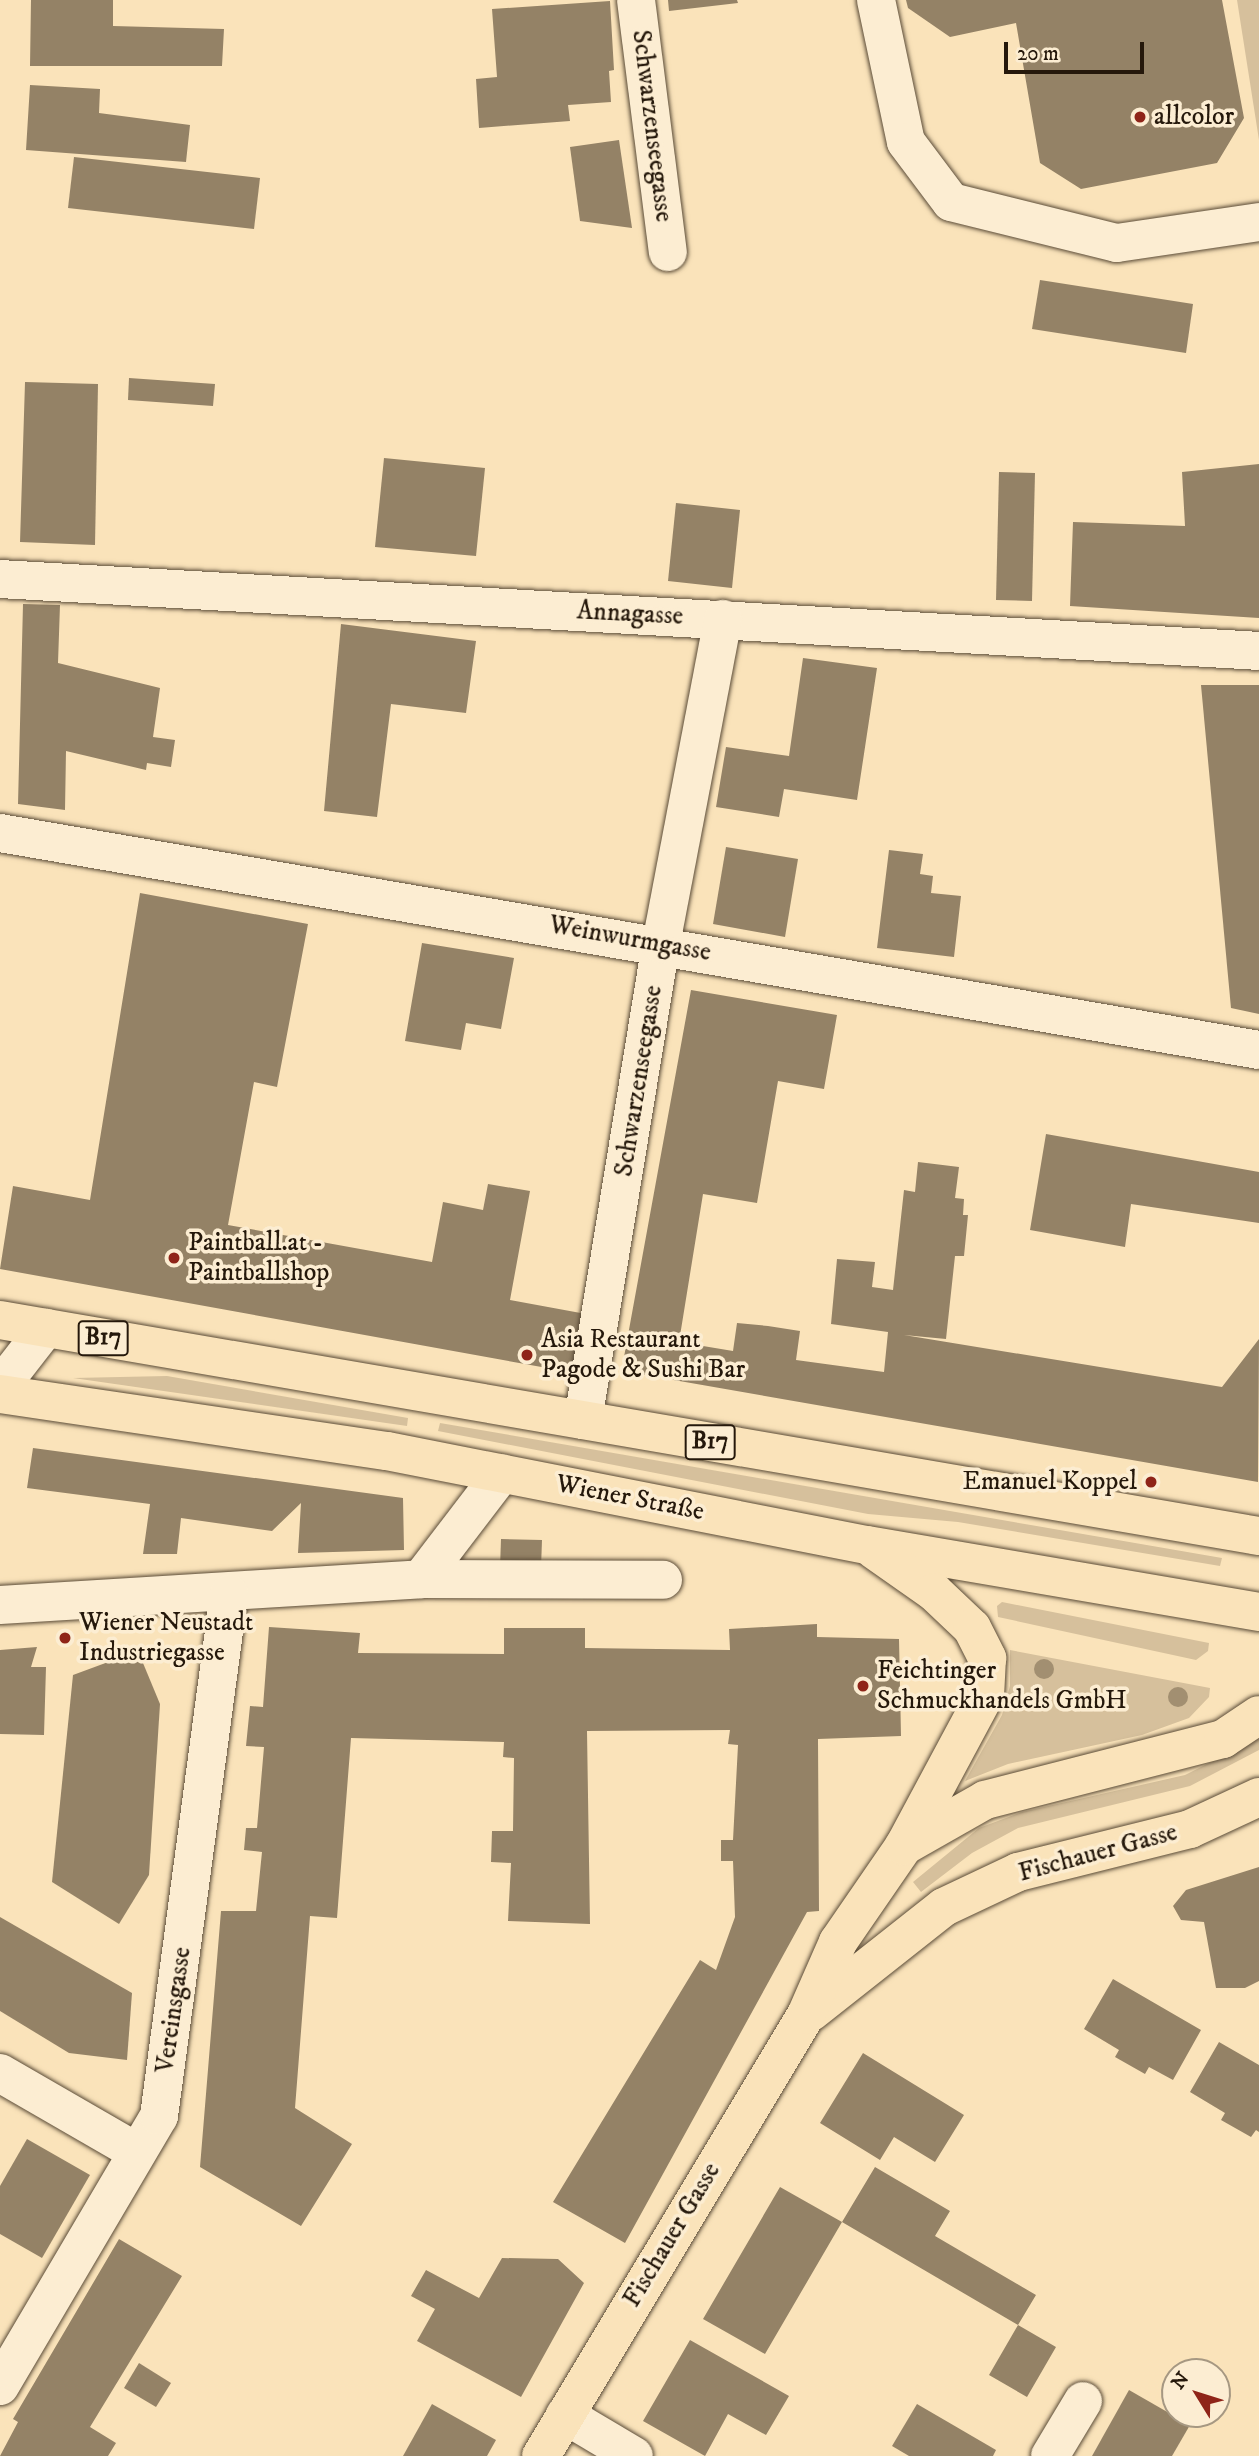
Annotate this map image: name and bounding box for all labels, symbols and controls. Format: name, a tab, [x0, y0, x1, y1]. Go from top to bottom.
street label: Schwarzenseegasse	[625, 28, 679, 224]
scale bar	[1007, 28, 1147, 72]
text: 20 m	[1017, 41, 1059, 67]
place label: allcolor	[1154, 101, 1234, 133]
marker: allcolor	[1132, 109, 1148, 125]
street label: Annagasse	[576, 596, 684, 632]
street label: Weinwurmgasse	[547, 909, 713, 969]
street label: Schwarzenseegasse	[608, 983, 670, 1179]
place label: Paintball.at - Paintballshop	[188, 1227, 329, 1288]
marker: Paintball.at - Paintballshop	[166, 1250, 182, 1266]
road number: B17	[77, 1318, 129, 1358]
place label: Asia Restaurant Pagode & Sushi Bar	[541, 1324, 745, 1386]
marker: Asia Restaurant Pagode & Sushi Bar	[519, 1347, 535, 1363]
road number: B17	[684, 1422, 736, 1462]
place label: Emanuel Koppel	[963, 1466, 1137, 1498]
street label: Wiener Straße	[553, 1468, 707, 1528]
marker: Emanuel Koppel	[1143, 1474, 1159, 1490]
place label: Wiener Neustadt Industriegasse	[79, 1607, 253, 1668]
marker: Wiener Neustadt Industriegasse	[57, 1630, 73, 1646]
place label: Feichtinger Schmuckhandels GmbH	[877, 1655, 1127, 1716]
marker: Feichtinger Schmuckhandels GmbH	[855, 1678, 871, 1694]
street label: Fischauer Gasse	[1015, 1817, 1181, 1889]
street label: Vereinsgasse	[150, 1945, 198, 2075]
street label: Fischauer Gasse	[617, 2157, 727, 2313]
north arrow	[1161, 2358, 1231, 2428]
text: N	[1167, 2368, 1194, 2394]

